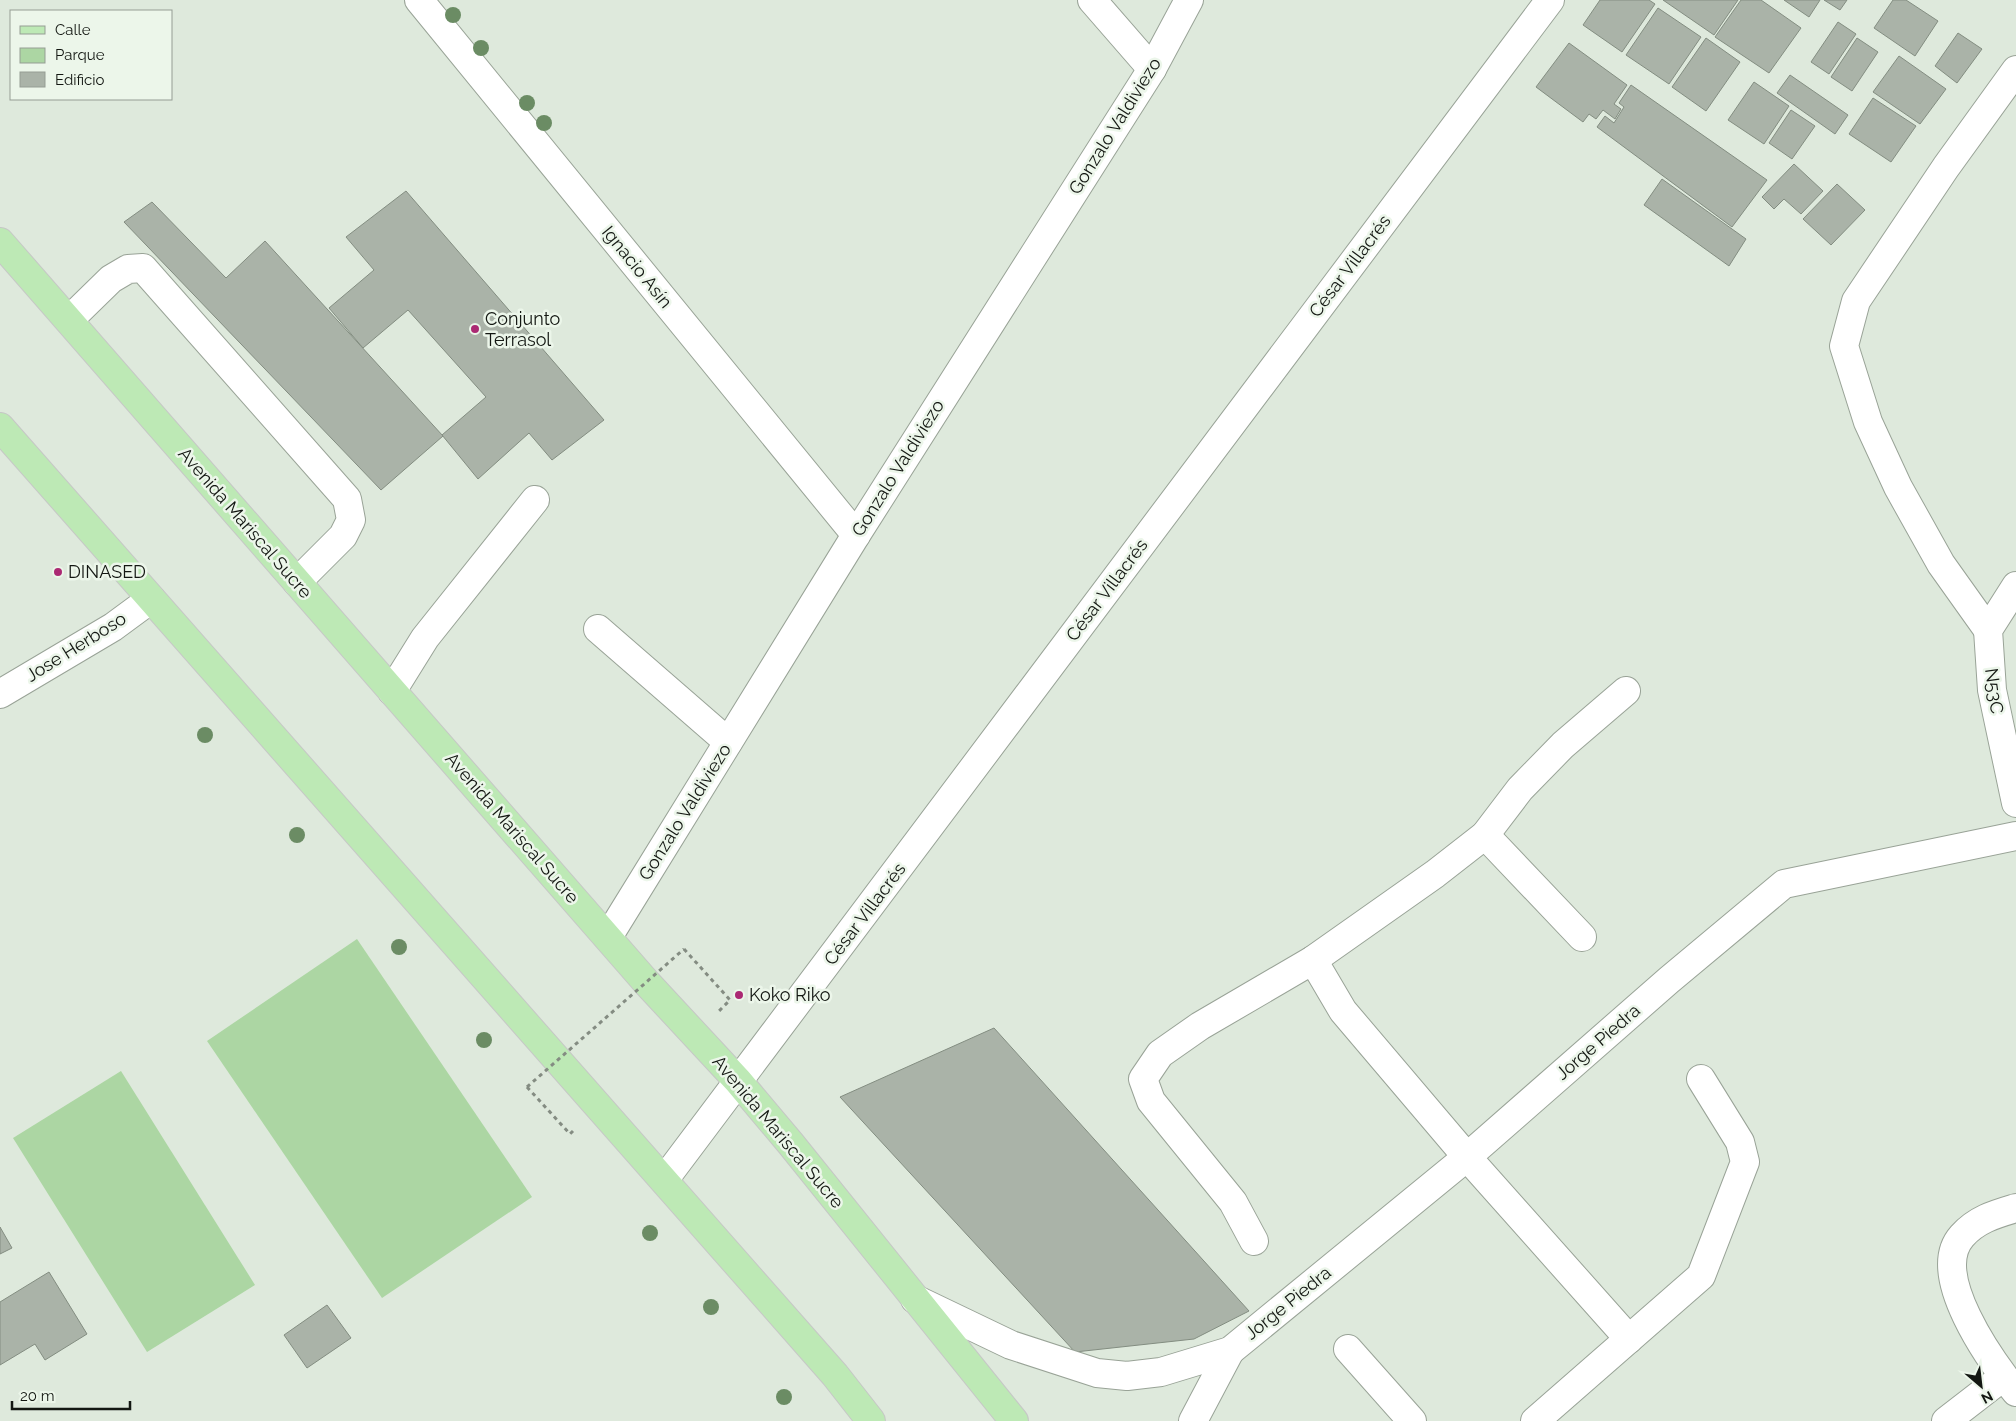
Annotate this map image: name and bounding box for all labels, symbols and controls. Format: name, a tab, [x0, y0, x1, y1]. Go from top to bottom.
legend	[10, 10, 172, 100]
text: Calle	[55, 21, 91, 39]
text: Parque	[55, 46, 105, 64]
street label: Gonzalo Valdiviezo	[1064, 53, 1165, 198]
text: Edificio	[55, 71, 105, 89]
street label: César Villacrés	[1304, 210, 1395, 321]
street label: Ignacio Asín	[598, 221, 677, 312]
place label: Conjunto Terrasol	[485, 308, 561, 350]
marker: Conjunto Terrasol	[469, 323, 481, 335]
street label: Gonzalo Valdiviezo	[847, 395, 948, 540]
street label: Avenida Mariscal Sucre	[174, 443, 317, 603]
street label: César Villacrés	[1061, 534, 1152, 645]
place label: DINASED	[68, 561, 146, 582]
marker: DINASED	[52, 566, 64, 578]
street label: Jose Herboso	[22, 607, 130, 686]
street label: N53C	[1981, 667, 2008, 715]
street label: Gonzalo Valdiviezo	[634, 739, 735, 884]
street label: Avenida Mariscal Sucre	[441, 748, 584, 908]
street label: César Villacrés	[819, 858, 910, 969]
place label: Koko Riko	[749, 984, 831, 1005]
marker: Koko Riko	[733, 989, 745, 1001]
street label: Jorge Piedra	[1551, 999, 1644, 1084]
street label: Avenida Mariscal Sucre	[708, 1051, 849, 1213]
street label: Jorge Piedra	[1240, 1262, 1335, 1344]
north arrow	[1956, 1361, 2006, 1411]
scale bar	[12, 1378, 130, 1410]
text: 20 m	[20, 1387, 55, 1405]
text: N	[1979, 1388, 1996, 1407]

